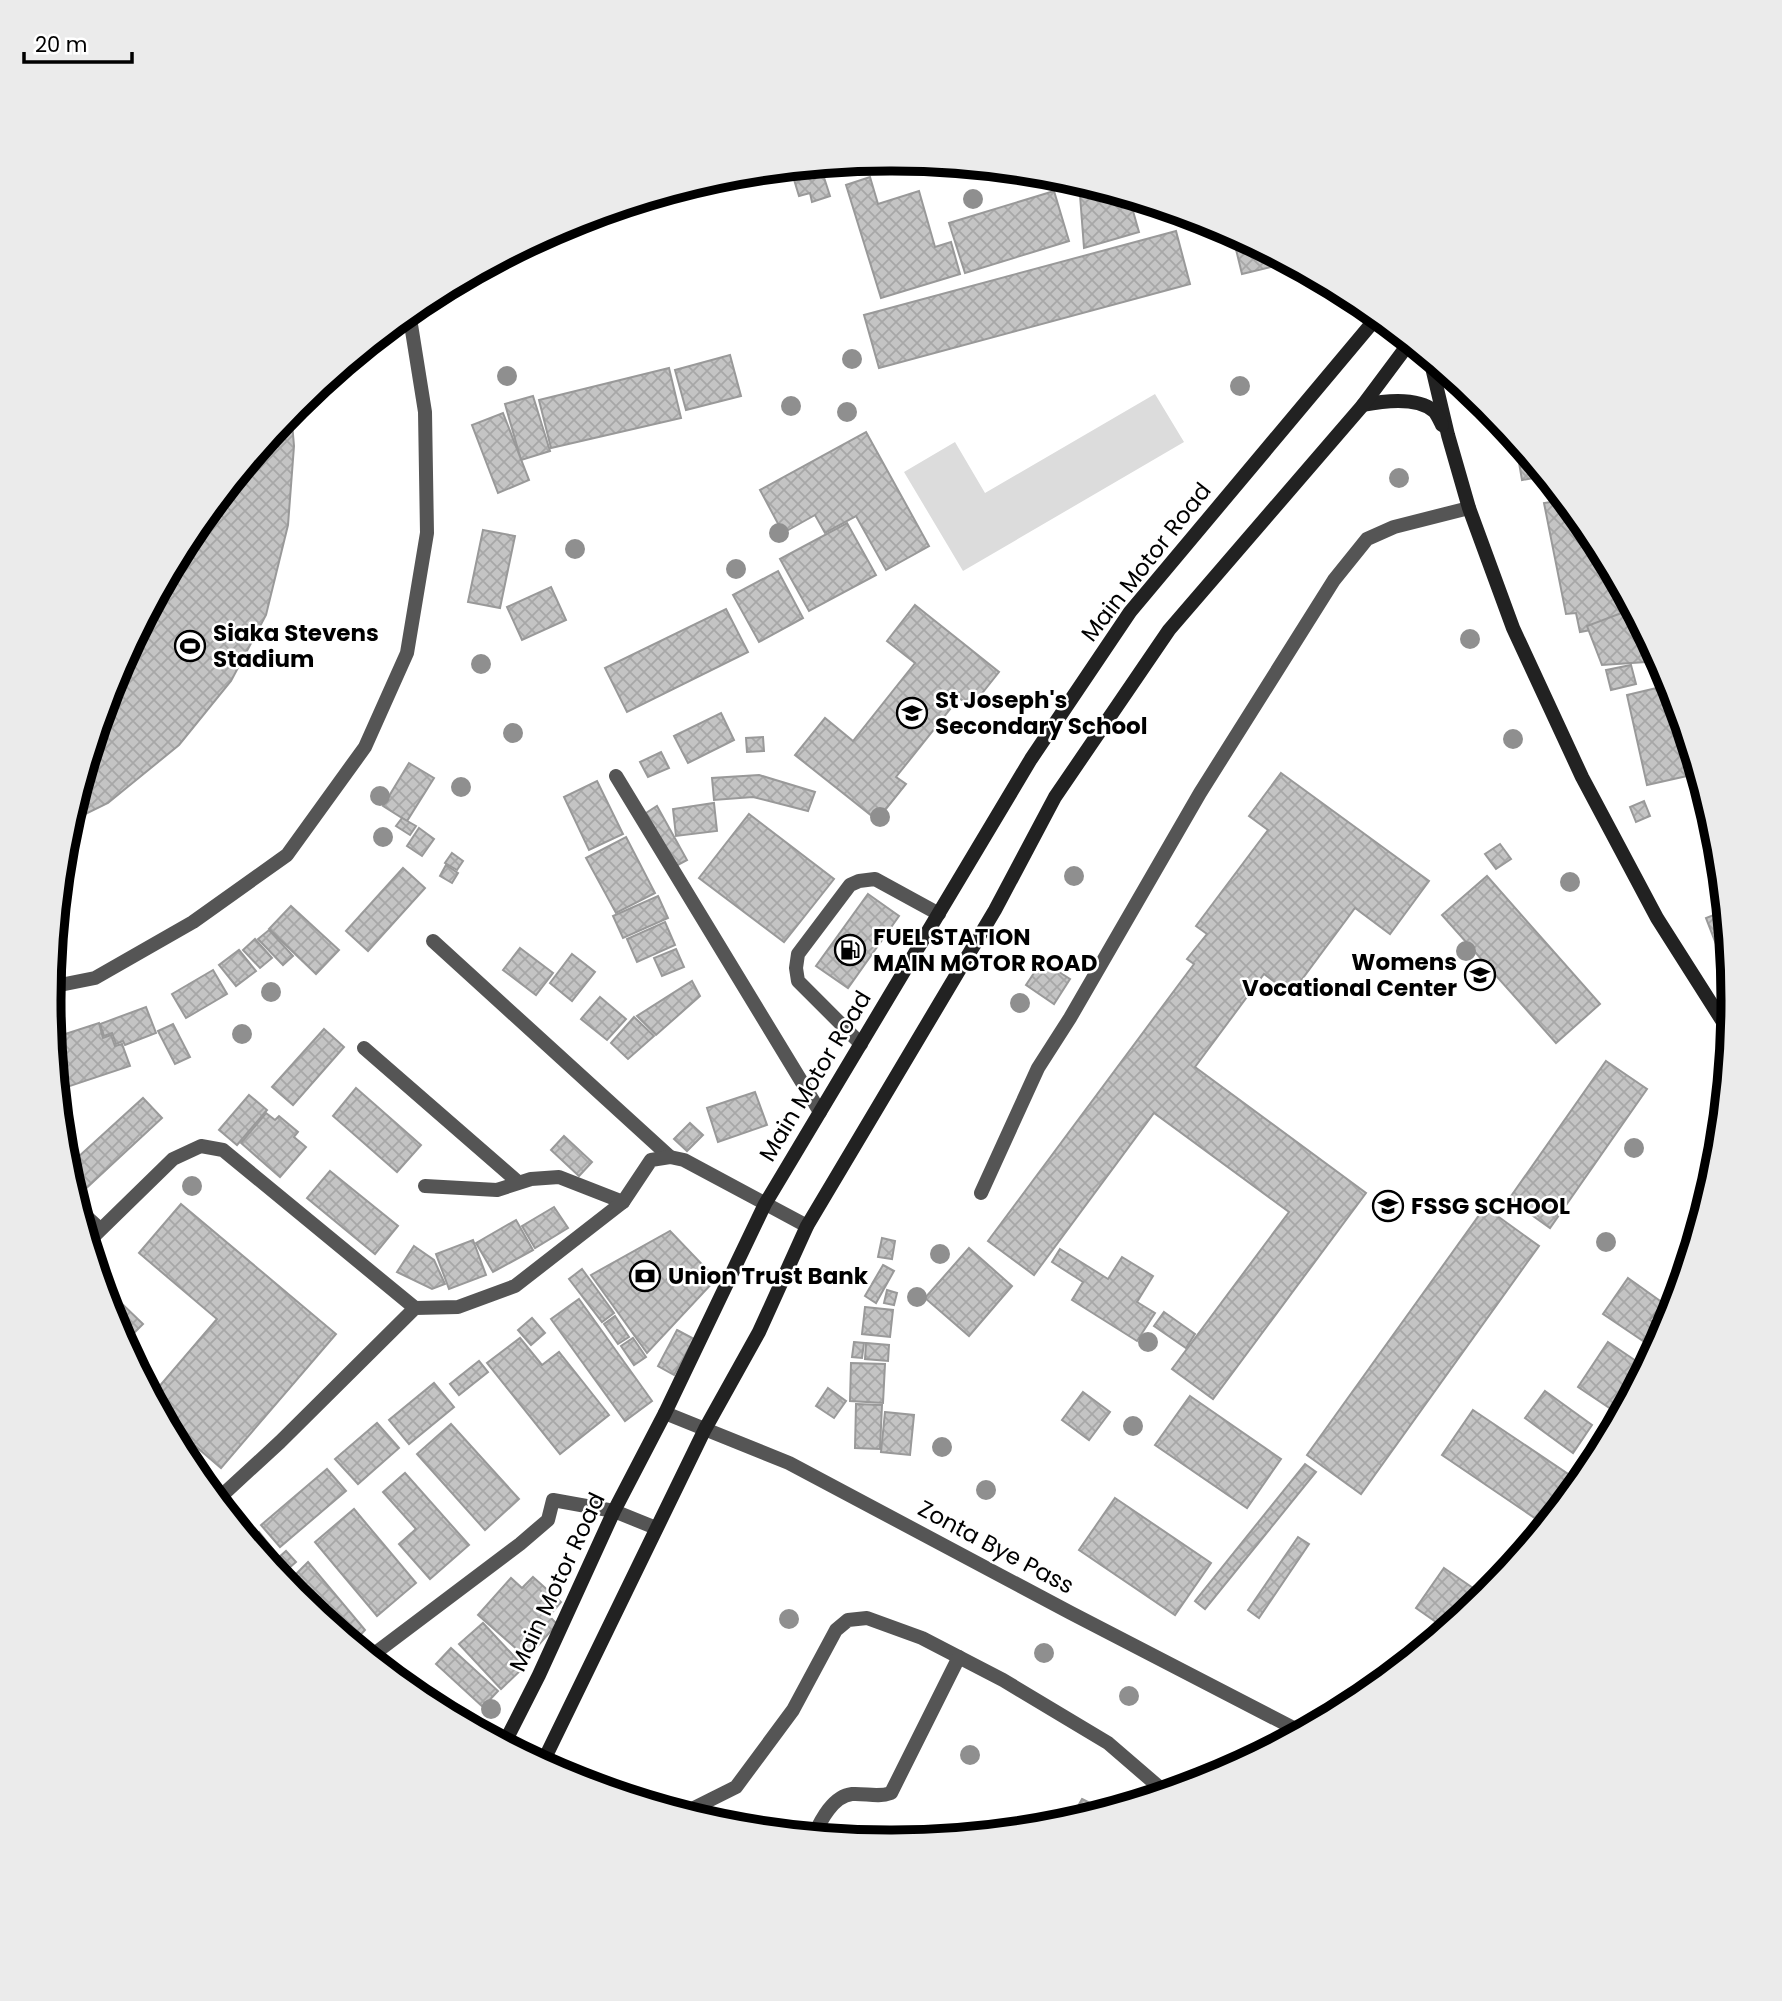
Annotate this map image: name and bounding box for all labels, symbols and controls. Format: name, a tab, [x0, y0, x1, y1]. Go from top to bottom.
scale bar	[24, 21, 133, 65]
text: 20 m	[35, 30, 88, 59]
street label: Main Motor Road	[1074, 476, 1218, 648]
place label: Siaka Stevens Stadium	[213, 617, 379, 675]
sports icon: Siaka Stevens Stadium	[173, 629, 207, 663]
place label: St Joseph's Secondary School	[935, 684, 1148, 742]
school or university icon: St Joseph's Secondary School	[895, 696, 929, 730]
place label: FUEL STATION MAIN MOTOR ROAD	[873, 921, 1098, 979]
fuel station icon: FUEL STATION MAIN MOTOR ROAD	[833, 933, 867, 967]
place label: Womens Vocational Center	[1242, 946, 1457, 1004]
school or university icon: Womens Vocational Center	[1463, 958, 1497, 992]
street label: Main Motor Road	[751, 985, 879, 1167]
school or university icon: FSSG SCHOOL	[1371, 1189, 1405, 1223]
place label: FSSG SCHOOL	[1411, 1190, 1570, 1222]
bank icon: Union Trust Bank	[628, 1259, 662, 1293]
place label: Union Trust Bank	[668, 1260, 869, 1292]
street label: Main Motor Road	[502, 1487, 612, 1677]
street label: Zonta Bye Pass	[912, 1492, 1080, 1602]

